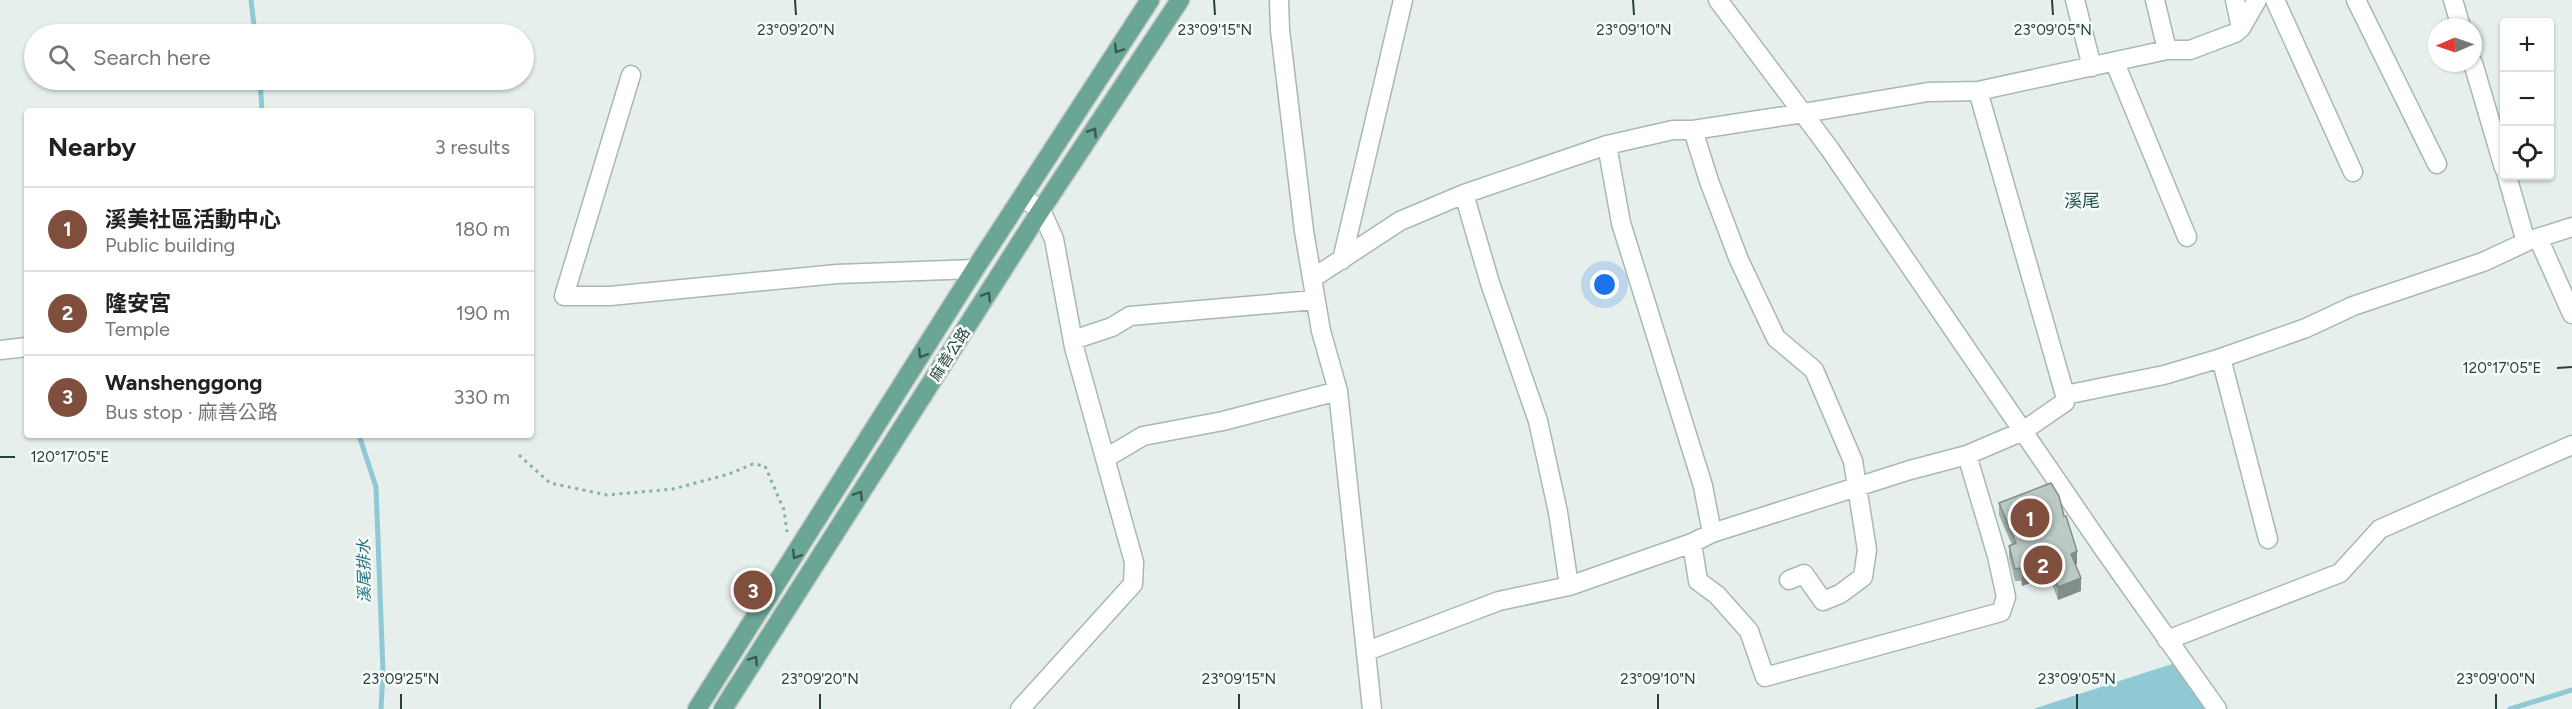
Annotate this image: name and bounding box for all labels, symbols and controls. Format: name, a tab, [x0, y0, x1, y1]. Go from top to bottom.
north arrow	[2428, 18, 2482, 72]
map controls	[2500, 18, 2554, 180]
button: +	[2500, 18, 2554, 72]
text: 23°09'20"N	[757, 21, 835, 39]
text: 23°09'15"N	[1178, 21, 1252, 39]
text: 23°09'10"N	[1596, 21, 1672, 39]
text: 23°09'05"N	[2014, 21, 2092, 39]
search box	[24, 24, 534, 90]
icon: search	[45, 41, 78, 74]
one-way arrow	[1114, 43, 1126, 53]
text: Search here	[93, 44, 211, 71]
button: −	[2500, 72, 2554, 126]
button: locate	[2500, 126, 2554, 180]
one-way arrow	[1086, 128, 1097, 139]
text: Nearby	[48, 131, 136, 163]
text: 3 results	[435, 135, 510, 159]
district label: 溪尾	[2064, 190, 2100, 212]
text: 溪美社區活動中心	[105, 206, 281, 233]
text: 1	[63, 217, 72, 241]
text: 180 m	[455, 217, 510, 241]
text: Public building	[105, 233, 235, 257]
your location	[1590, 270, 1619, 299]
text: 隆安宮	[105, 290, 171, 317]
one-way arrow	[979, 291, 990, 302]
text: 2	[62, 301, 73, 325]
text: 190 m	[456, 301, 510, 325]
text: Temple	[105, 317, 170, 341]
street label: 麻善公路	[926, 324, 974, 384]
one-way arrow	[917, 348, 929, 358]
text: 120°17'05"E	[2463, 359, 2541, 377]
text: Wanshenggong	[105, 369, 262, 396]
text: 3	[62, 385, 73, 409]
text: 330 m	[453, 385, 510, 409]
text: Bus stop · 麻善公路	[105, 400, 278, 424]
text: 120°17'05"E	[31, 448, 109, 466]
one-way arrow	[852, 491, 864, 501]
pin: 1	[2010, 496, 2050, 540]
water label: 溪尾排水	[354, 538, 374, 603]
pin: 2	[2024, 542, 2062, 588]
one-way arrow	[791, 549, 803, 559]
pin: 3	[734, 568, 772, 612]
one-way arrow	[747, 656, 759, 666]
text: 23°09'25"N	[363, 670, 439, 688]
text: 23°09'20"N	[781, 670, 859, 688]
text: 23°09'15"N	[1202, 670, 1276, 688]
text: 23°09'10"N	[1620, 670, 1696, 688]
text: 23°09'05"N	[2038, 670, 2116, 688]
text: 23°09'00"N	[2457, 670, 2535, 688]

